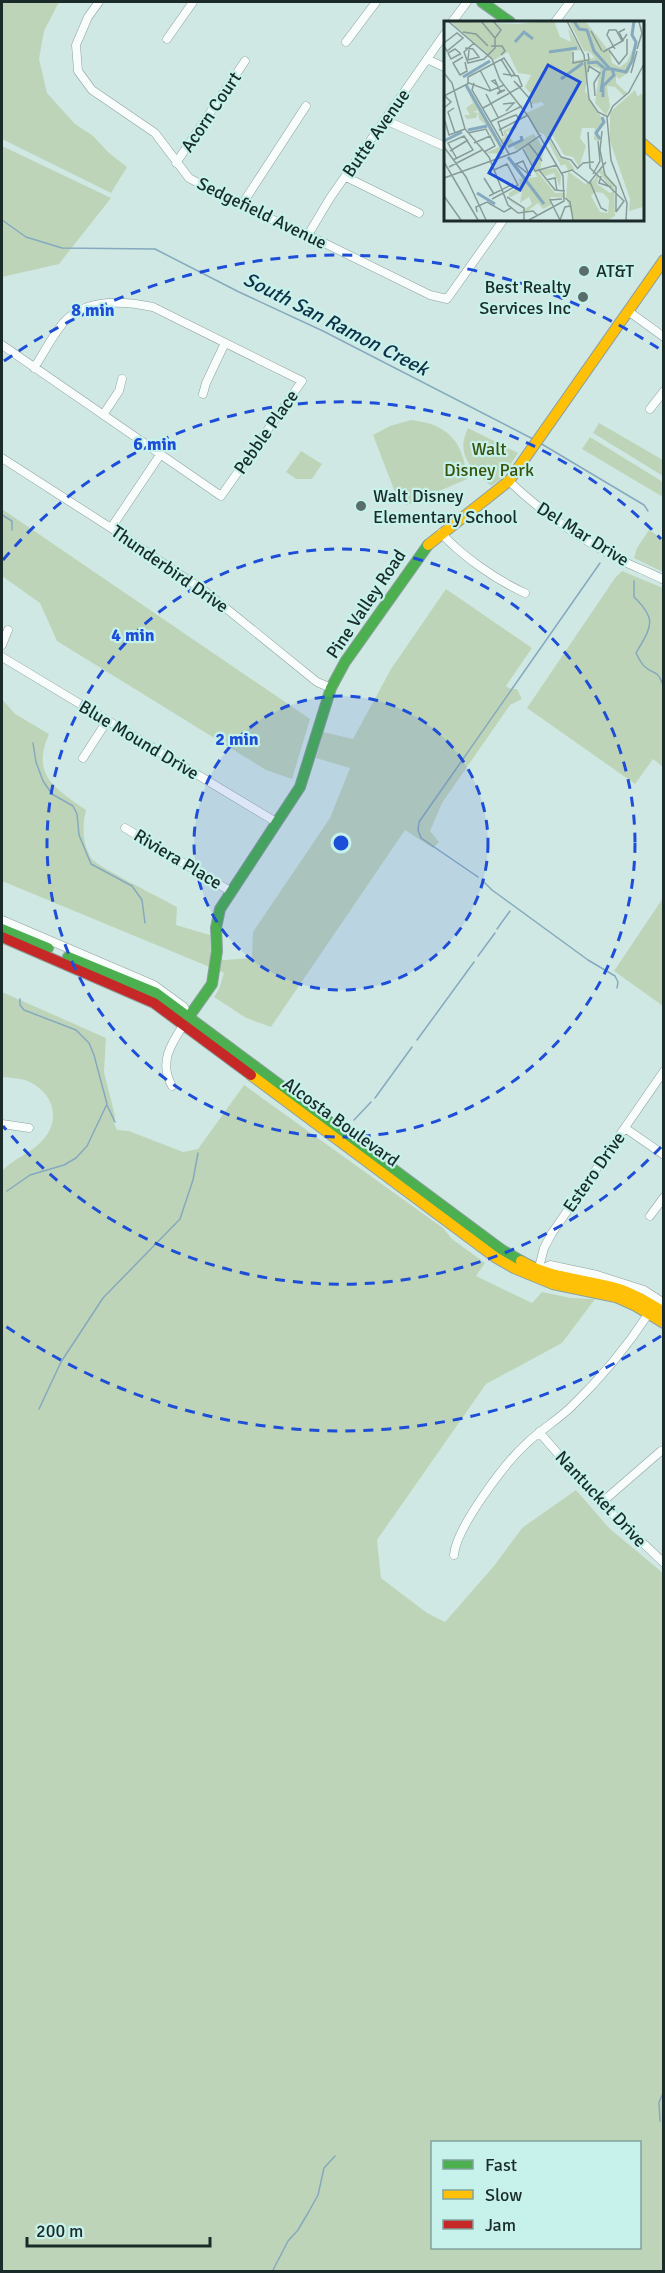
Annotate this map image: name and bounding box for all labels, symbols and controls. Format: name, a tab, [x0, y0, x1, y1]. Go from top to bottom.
inset map	[444, 21, 644, 220]
street label: Acorn Court	[176, 68, 246, 156]
street label: Butte Avenue	[338, 85, 414, 181]
street label: Sedgefield Avenue	[194, 172, 330, 254]
place label: AT&T	[596, 260, 634, 282]
marker: AT&T	[577, 264, 591, 278]
water label: South San Ramon Creek	[239, 267, 434, 382]
place label: Best Realty Services Inc	[479, 276, 572, 319]
marker: Best Realty Services Inc	[576, 290, 590, 304]
text: 8 min	[71, 299, 115, 321]
street label: Pebble Place	[229, 386, 303, 478]
text: 6 min	[133, 433, 177, 455]
park label: Walt Disney Park	[444, 438, 534, 481]
place label: Walt Disney Elementary School	[373, 485, 518, 528]
street label: Del Mar Drive	[533, 497, 633, 571]
marker: Walt Disney Elementary School	[354, 499, 368, 513]
street label: Thunderbird Drive	[107, 520, 233, 618]
street label: Pine Valley Road	[322, 545, 410, 663]
text: 4 min	[111, 624, 155, 646]
street label: Blue Mound Drive	[75, 696, 203, 784]
text: 2 min	[215, 728, 259, 750]
street label: Riviera Place	[130, 824, 226, 894]
centre of rings	[331, 833, 351, 853]
street label: Alcosta Boulevard	[279, 1072, 403, 1172]
street label: Estero Drive	[558, 1128, 630, 1216]
street label: Nantucket Drive	[551, 1446, 651, 1552]
legend	[431, 2141, 641, 2249]
text: Fast	[485, 2154, 517, 2176]
text: Slow	[485, 2184, 522, 2206]
scale bar	[27, 2210, 210, 2248]
text: Jam	[485, 2214, 516, 2236]
text: 200 m	[36, 2220, 83, 2242]

